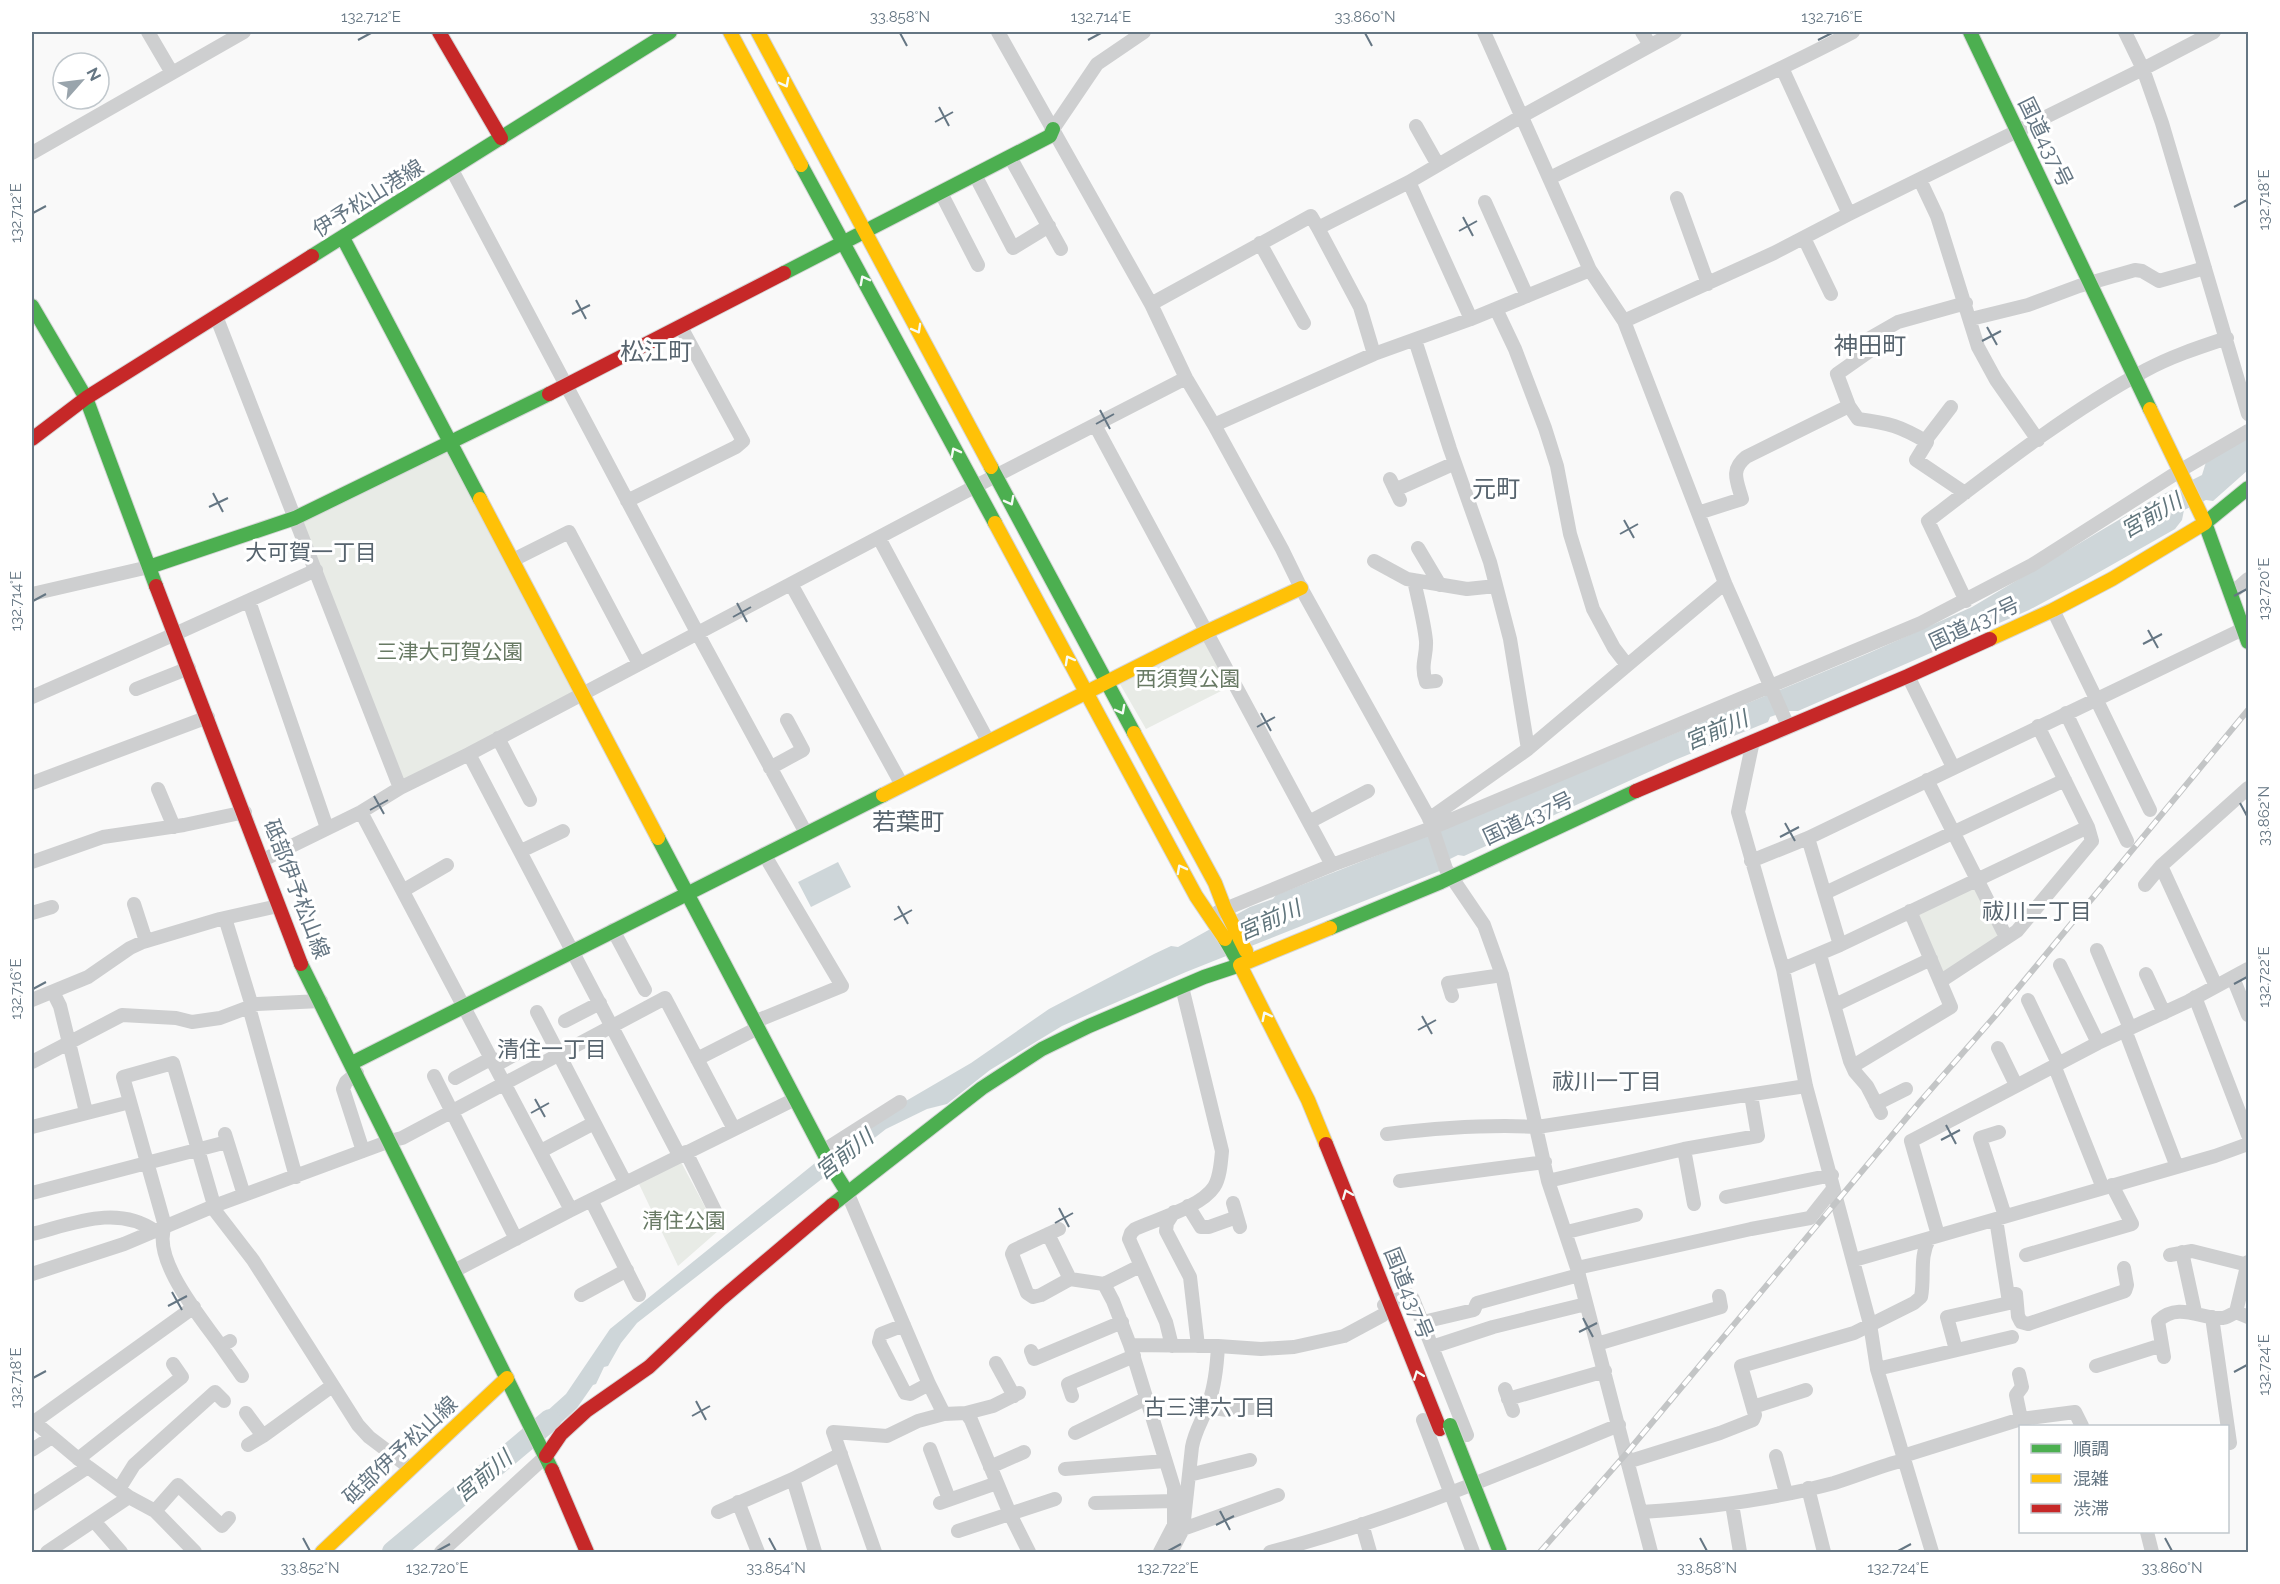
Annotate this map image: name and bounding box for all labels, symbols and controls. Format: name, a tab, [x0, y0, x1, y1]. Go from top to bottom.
text: 132.712°E	[341, 8, 401, 26]
text: 33.858°N	[870, 8, 930, 26]
text: 132.714°E	[1071, 8, 1131, 26]
text: 33.860°N	[1334, 8, 1396, 26]
text: 132.716°E	[1801, 8, 1863, 26]
north arrow	[51, 51, 111, 111]
text: N	[83, 64, 105, 84]
one-way arrow	[778, 77, 789, 88]
street label: 国道437号	[2014, 93, 2078, 191]
street label: 伊予松山港線	[308, 154, 428, 242]
text: 132.718°E	[2255, 169, 2273, 231]
text: 132.712°E	[7, 183, 25, 243]
one-way arrow	[860, 276, 871, 286]
one-way arrow	[910, 323, 921, 334]
district label: 神田町	[1834, 331, 1906, 360]
district label: 松江町	[620, 337, 692, 366]
one-way arrow	[951, 448, 962, 459]
district label: 元町	[1472, 474, 1520, 503]
water label: 宮前川	[2116, 486, 2188, 543]
one-way arrow	[1003, 494, 1014, 505]
district label: 大可賀一丁目	[245, 539, 377, 565]
text: 132.720°E	[2255, 558, 2273, 620]
text: 132.714°E	[7, 571, 25, 631]
street label: 国道437号	[1925, 591, 2023, 655]
park label: 三津大可賀公園	[377, 639, 524, 664]
one-way arrow	[1065, 656, 1076, 667]
park label: 西須賀公園	[1136, 666, 1241, 691]
one-way arrow	[1114, 704, 1125, 714]
water label: 宮前川	[1681, 704, 1753, 755]
street label: 国道437号	[1479, 786, 1577, 850]
text: 33.862°N	[2255, 786, 2273, 846]
district label: 若葉町	[872, 807, 944, 836]
street label: 砥部伊予松山線	[259, 816, 335, 962]
one-way arrow	[1177, 865, 1188, 875]
water label: 宮前川	[1234, 894, 1306, 945]
district label: 祓川二丁目	[1982, 898, 2092, 924]
text: 132.722°E	[2255, 946, 2273, 1008]
text: 132.716°E	[7, 958, 25, 1020]
one-way arrow	[1262, 1012, 1273, 1023]
district label: 清住一丁目	[497, 1036, 607, 1062]
district label: 祓川一丁目	[1552, 1068, 1662, 1094]
water label: 宮前川	[810, 1122, 880, 1185]
one-way arrow	[1341, 1189, 1354, 1199]
park label: 清住公園	[642, 1208, 726, 1233]
street label: 国道437号	[1379, 1243, 1439, 1343]
text: 132.724°E	[2255, 1334, 2273, 1396]
text: 132.718°E	[7, 1347, 25, 1409]
one-way arrow	[1413, 1370, 1426, 1381]
street label: 砥部伊予松山線	[338, 1391, 462, 1509]
district label: 古三津六丁目	[1144, 1394, 1276, 1420]
legend	[2019, 1425, 2229, 1533]
text: 順調	[2073, 1438, 2109, 1459]
water label: 宮前川	[449, 1444, 518, 1507]
text: 混雑	[2073, 1468, 2109, 1489]
text: 渋滞	[2073, 1498, 2109, 1519]
text: 33.852°N	[280, 1559, 340, 1577]
text: 132.720°E	[406, 1559, 468, 1577]
text: 33.854°N	[746, 1559, 806, 1577]
text: 132.722°E	[1137, 1559, 1199, 1577]
text: 33.858°N	[1677, 1559, 1737, 1577]
text: 132.724°E	[1867, 1559, 1929, 1577]
text: 33.860°N	[2141, 1559, 2203, 1577]

